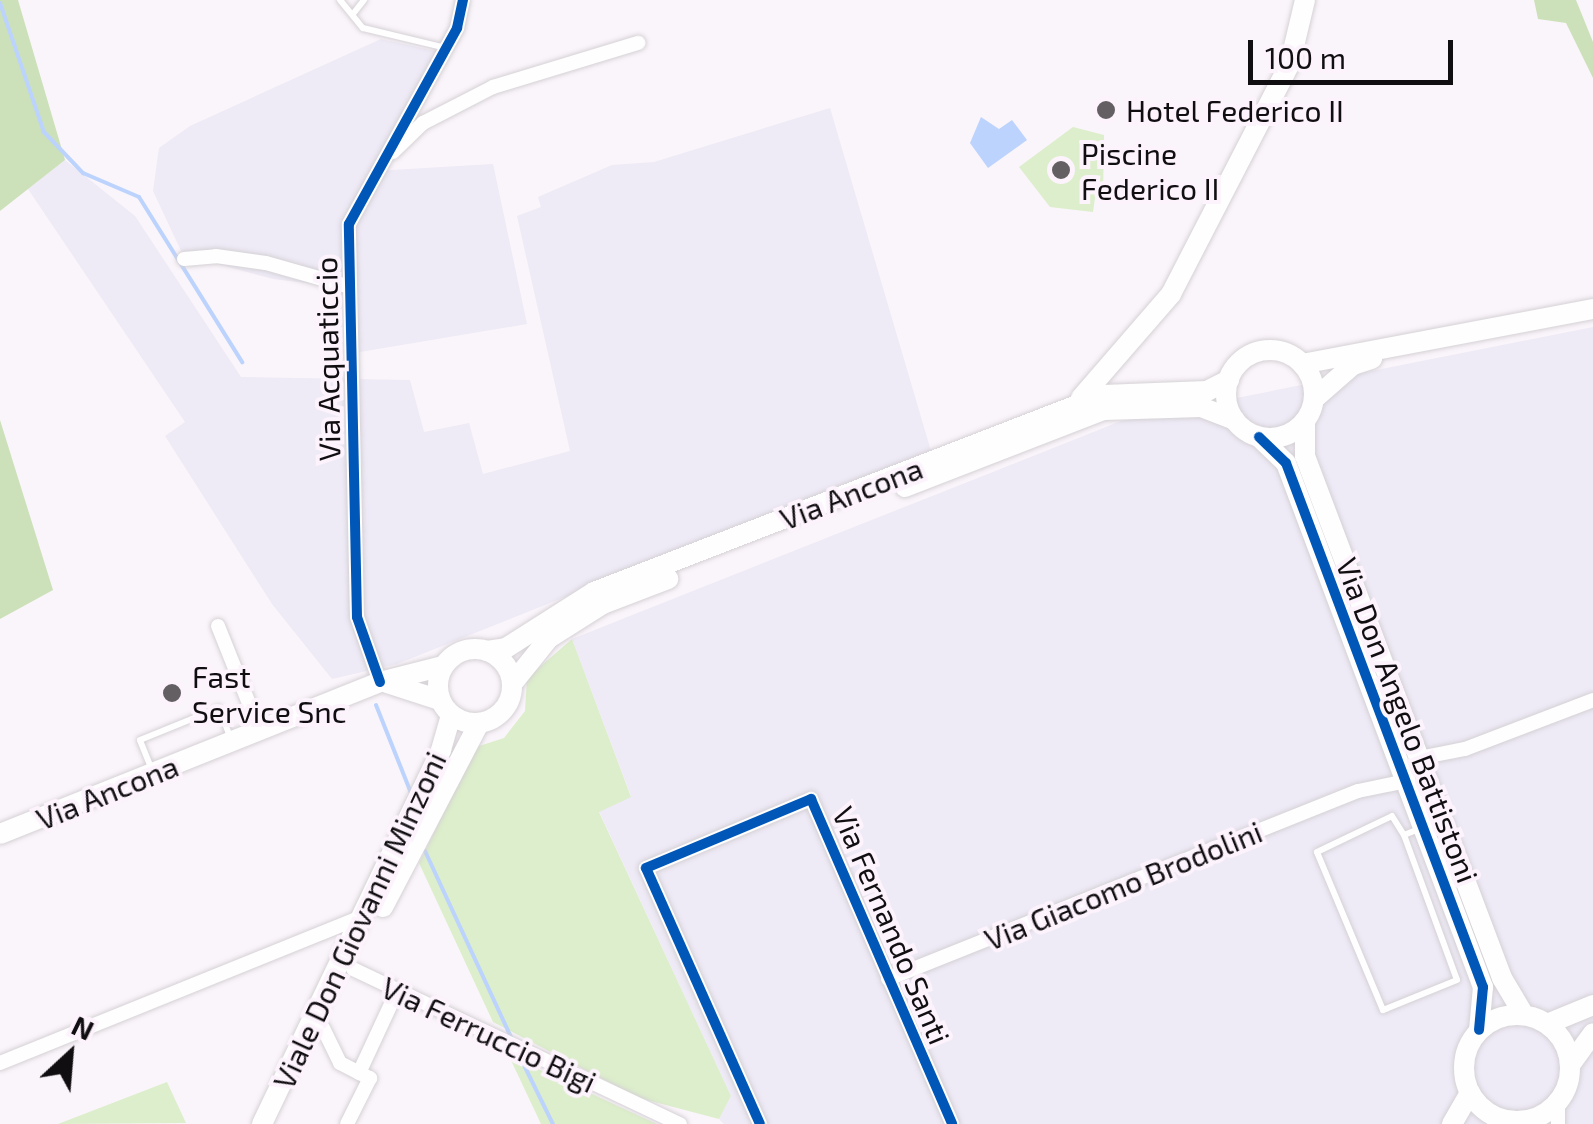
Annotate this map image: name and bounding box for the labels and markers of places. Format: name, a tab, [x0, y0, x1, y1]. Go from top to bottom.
place label: Hotel Federico II	[1126, 92, 1345, 128]
marker: Hotel Federico II	[1095, 99, 1117, 121]
place label: Piscine Federico II	[1081, 135, 1219, 206]
marker: Piscine Federico II	[1050, 159, 1072, 181]
place label: Fast Service Snc	[192, 658, 346, 728]
marker: Fast Service Snc	[161, 682, 183, 704]

